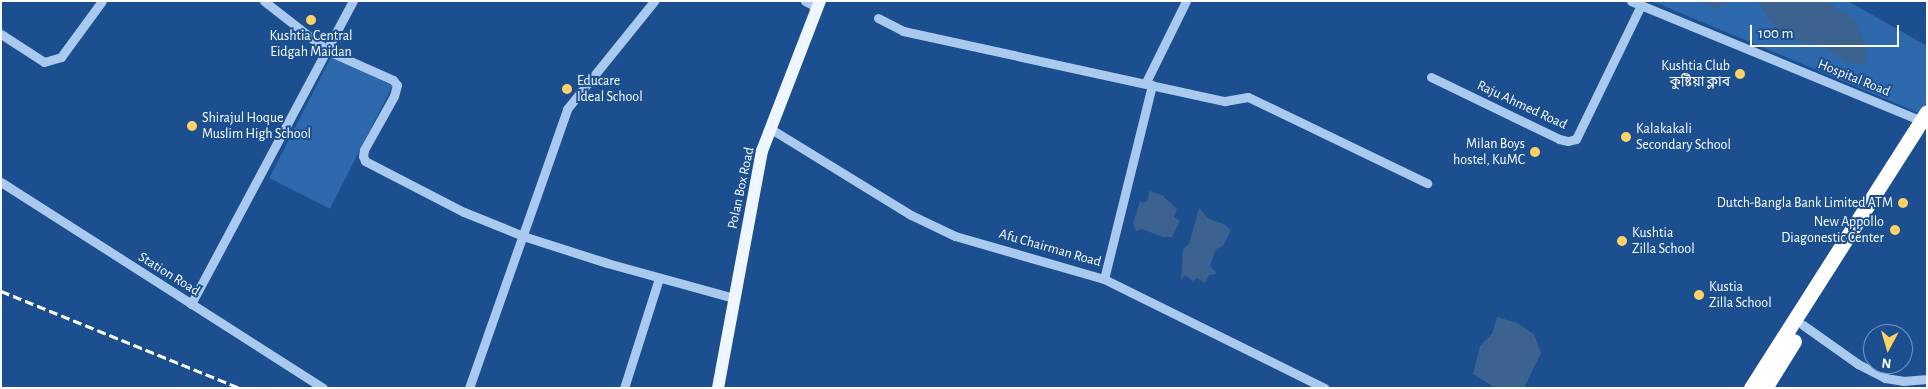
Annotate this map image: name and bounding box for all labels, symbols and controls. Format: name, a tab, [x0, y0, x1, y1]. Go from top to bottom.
marker: Kushtia Central Eidgah Maidan	[305, 14, 317, 26]
scale bar	[1753, 15, 1902, 47]
text: 100 m	[1758, 26, 1793, 41]
place label: Kushtia Central Eidgah Maidan	[269, 28, 353, 60]
street label: Hospital Road	[1815, 56, 1893, 100]
place label: Kushtia Club কুষ্টিয়া ক্লাব	[1661, 58, 1730, 90]
marker: Kushtia Club কুষ্টিয়া ক্লাব	[1734, 68, 1746, 80]
place label: Educare Ideal School	[577, 73, 643, 105]
street label: Raju Ahmed Road	[1474, 77, 1570, 133]
marker: Educare Ideal School	[561, 83, 573, 95]
place label: Shirajul Hoque Muslim High School	[202, 110, 311, 142]
marker: Shirajul Hoque Muslim High School	[186, 120, 198, 132]
place label: Kalakakali Secondary School	[1636, 121, 1731, 154]
marker: Kalakakali Secondary School	[1620, 131, 1632, 143]
place label: Milan Boys hostel, KuMC	[1453, 136, 1525, 168]
street label: Polan Box Road	[724, 146, 758, 230]
marker: Milan Boys hostel, KuMC	[1529, 146, 1541, 158]
place label: Dutch-Bangla Bank Limited ATM	[1717, 195, 1893, 211]
marker: Dutch-Bangla Bank Limited ATM	[1897, 197, 1909, 209]
place label: New Appollo Diagonestic Center	[1781, 214, 1884, 246]
marker: New Appollo Diagonestic Center	[1888, 223, 1902, 237]
street label: Afu Chairman Road	[997, 225, 1103, 271]
place label: Kushtia Zilla School	[1632, 225, 1695, 258]
marker: Kushtia Zilla School	[1616, 235, 1628, 247]
street label: Station Road	[135, 248, 203, 300]
place label: Kustia Zilla School	[1709, 279, 1772, 312]
marker: Kustia Zilla School	[1693, 289, 1705, 301]
north arrow	[1863, 324, 1913, 374]
text: N	[1881, 355, 1892, 370]

